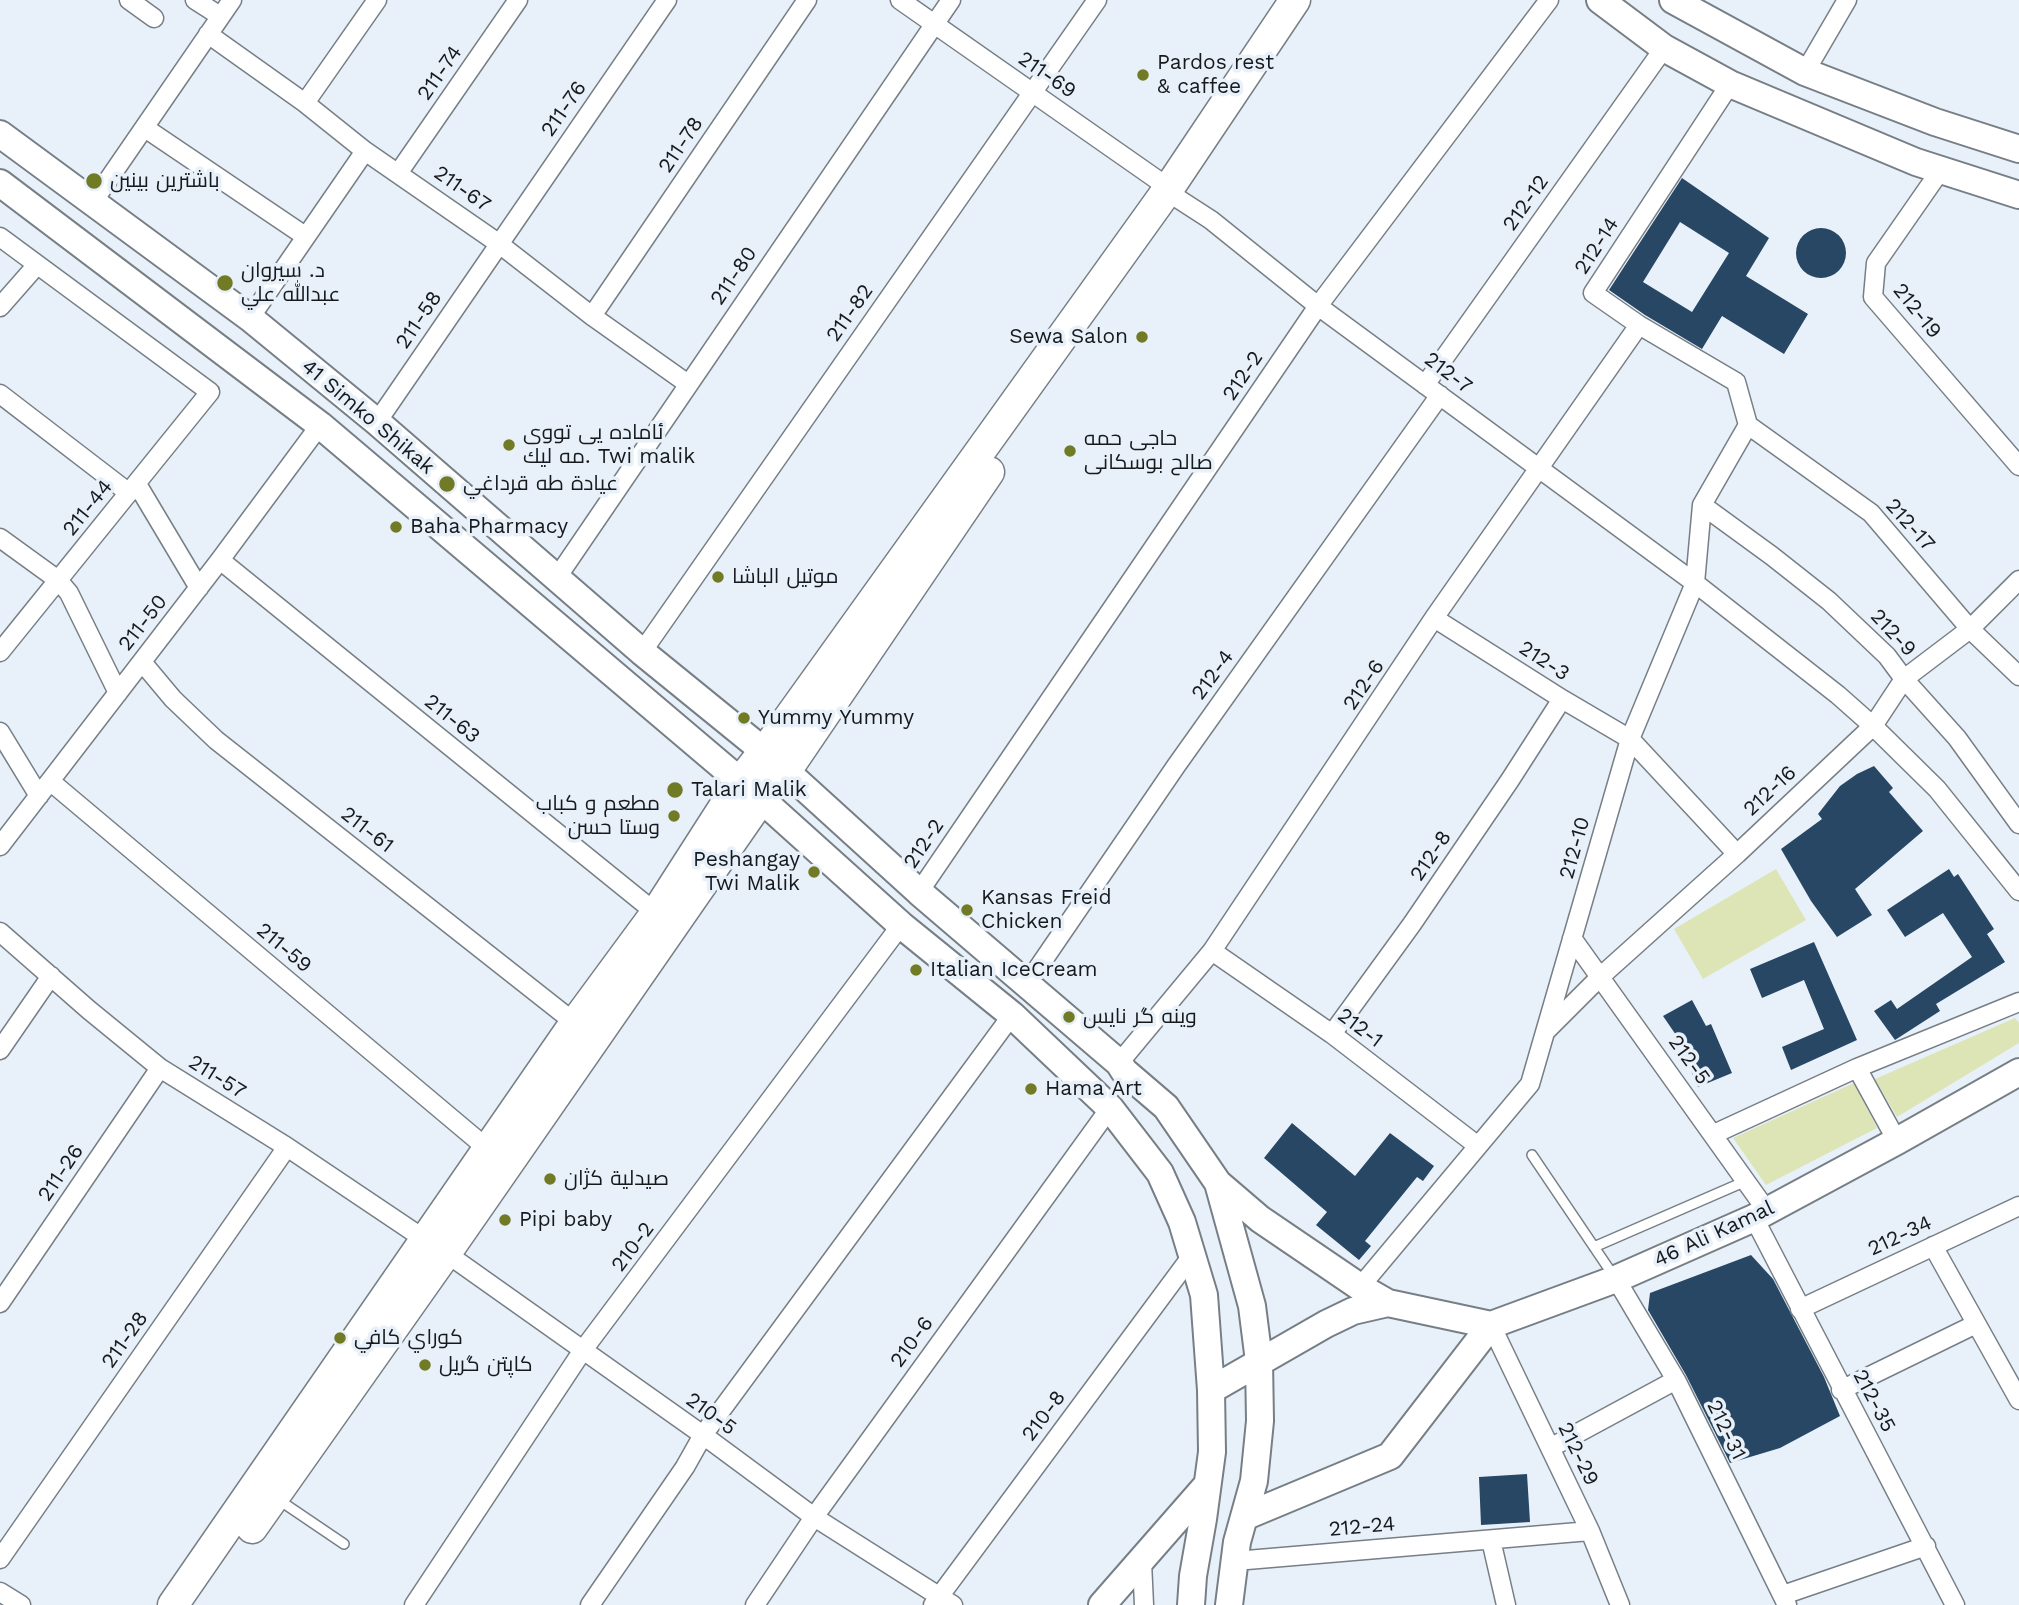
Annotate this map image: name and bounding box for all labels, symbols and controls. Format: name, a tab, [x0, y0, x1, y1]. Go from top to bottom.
street label: 211-74	[412, 41, 468, 105]
street label: 211-69	[1013, 46, 1081, 104]
place label: Pardos rest & caffee	[1157, 50, 1274, 100]
marker: Pardos rest & caffee	[1135, 67, 1151, 83]
street label: 211-76	[536, 76, 592, 142]
street label: 211-78	[653, 112, 709, 178]
street label: 211-67	[429, 160, 495, 218]
place label: باشترين بينين	[110, 168, 220, 194]
street label: 212-12	[1498, 170, 1554, 236]
marker: باشترين بينين	[84, 171, 104, 191]
street label: 212-14	[1569, 213, 1625, 279]
street label: 211-80	[705, 242, 763, 310]
place label: د. سيروان عبدالله علي	[241, 258, 340, 308]
marker: د. سيروان عبدالله علي	[215, 273, 235, 293]
street label: 212-19	[1887, 278, 1947, 344]
street label: 211-82	[821, 279, 879, 347]
street label: 211-58	[391, 286, 447, 354]
place label: Sewa Salon	[1009, 324, 1128, 350]
marker: Sewa Salon	[1134, 329, 1150, 345]
street label: 212-2	[1217, 346, 1269, 406]
street label: 212-7	[1419, 347, 1477, 399]
street label: 41 Simko Shikak	[296, 354, 440, 480]
place label: ئاماده يى تووى مه ليك. Twi malik	[523, 420, 695, 470]
place label: حاجی حمه صالح بوسکانی	[1084, 426, 1213, 476]
marker: ئاماده يى تووى مه ليك. Twi malik	[501, 437, 517, 453]
marker: حاجی حمه صالح بوسکانی	[1062, 443, 1078, 459]
place label: عيادة طه قرداغي	[463, 471, 618, 497]
marker: عيادة طه قرداغي	[437, 474, 457, 494]
street label: 211-44	[58, 475, 118, 541]
street label: 212-17	[1880, 494, 1940, 556]
place label: Baha Pharmacy	[410, 514, 568, 540]
marker: Baha Pharmacy	[388, 519, 404, 535]
place label: موتيل الباشا	[732, 564, 839, 590]
marker: موتيل الباشا	[710, 569, 726, 585]
street label: 211-50	[113, 590, 173, 656]
street label: 212-9	[1865, 604, 1921, 662]
street label: 212-3	[1514, 635, 1574, 687]
street label: 212-4	[1186, 645, 1240, 705]
street label: 212-6	[1338, 655, 1390, 715]
street label: 211-63	[419, 689, 485, 749]
place label: Yummy Yummy	[758, 705, 914, 731]
marker: Yummy Yummy	[736, 710, 752, 726]
street label: 212-16	[1738, 760, 1802, 822]
place label: Talari Malik	[691, 777, 807, 803]
marker: Talari Malik	[665, 780, 685, 800]
place label: مطعم و کباب وستا حسن	[536, 791, 660, 841]
street label: 211-61	[335, 802, 399, 858]
marker: مطعم و کباب وستا حسن	[666, 808, 682, 824]
street label: 212-2	[898, 814, 950, 874]
street label: 212-10	[1554, 814, 1596, 882]
street label: 212-8	[1405, 826, 1457, 886]
place label: Peshangay Twi Malik	[693, 847, 800, 897]
marker: Peshangay Twi Malik	[806, 864, 822, 880]
place label: Kansas Freid Chicken	[981, 885, 1112, 935]
marker: Kansas Freid Chicken	[959, 902, 975, 918]
street label: 211-59	[251, 918, 317, 978]
place label: Italian IceCream	[930, 957, 1098, 983]
marker: Italian IceCream	[908, 962, 924, 978]
street label: 212-1	[1332, 1003, 1388, 1053]
place label: وینه گر نایس	[1083, 1004, 1197, 1030]
marker: وینه گر نایس	[1061, 1009, 1077, 1025]
street label: 212-5	[1663, 1030, 1715, 1090]
street label: 211-57	[183, 1050, 251, 1104]
place label: Hama Art	[1045, 1076, 1142, 1102]
marker: Hama Art	[1023, 1081, 1039, 1097]
street label: 211-26	[33, 1140, 89, 1206]
place label: صيدلية كژان	[564, 1166, 669, 1192]
marker: صيدلية كژان	[542, 1171, 558, 1187]
street label: 46 Ali Kamal	[1650, 1195, 1778, 1273]
place label: Pipi baby	[519, 1207, 612, 1233]
street label: 212-34	[1864, 1210, 1936, 1262]
marker: Pipi baby	[497, 1212, 513, 1228]
street label: 210-2	[606, 1217, 660, 1277]
street label: 211-28	[96, 1307, 154, 1373]
street label: 210-6	[885, 1312, 939, 1372]
place label: كوراي كافي	[354, 1325, 463, 1351]
marker: كوراي كافي	[332, 1330, 348, 1346]
place label: کاپتن گریل	[439, 1352, 533, 1378]
marker: کاپتن گریل	[417, 1357, 433, 1373]
street label: 212-35	[1847, 1365, 1901, 1437]
street label: 210-8	[1017, 1386, 1071, 1446]
street label: 210-5	[681, 1387, 741, 1441]
street label: 212-31	[1701, 1396, 1751, 1464]
street label: 212-29	[1552, 1418, 1604, 1490]
street label: 212-24	[1328, 1512, 1396, 1542]

